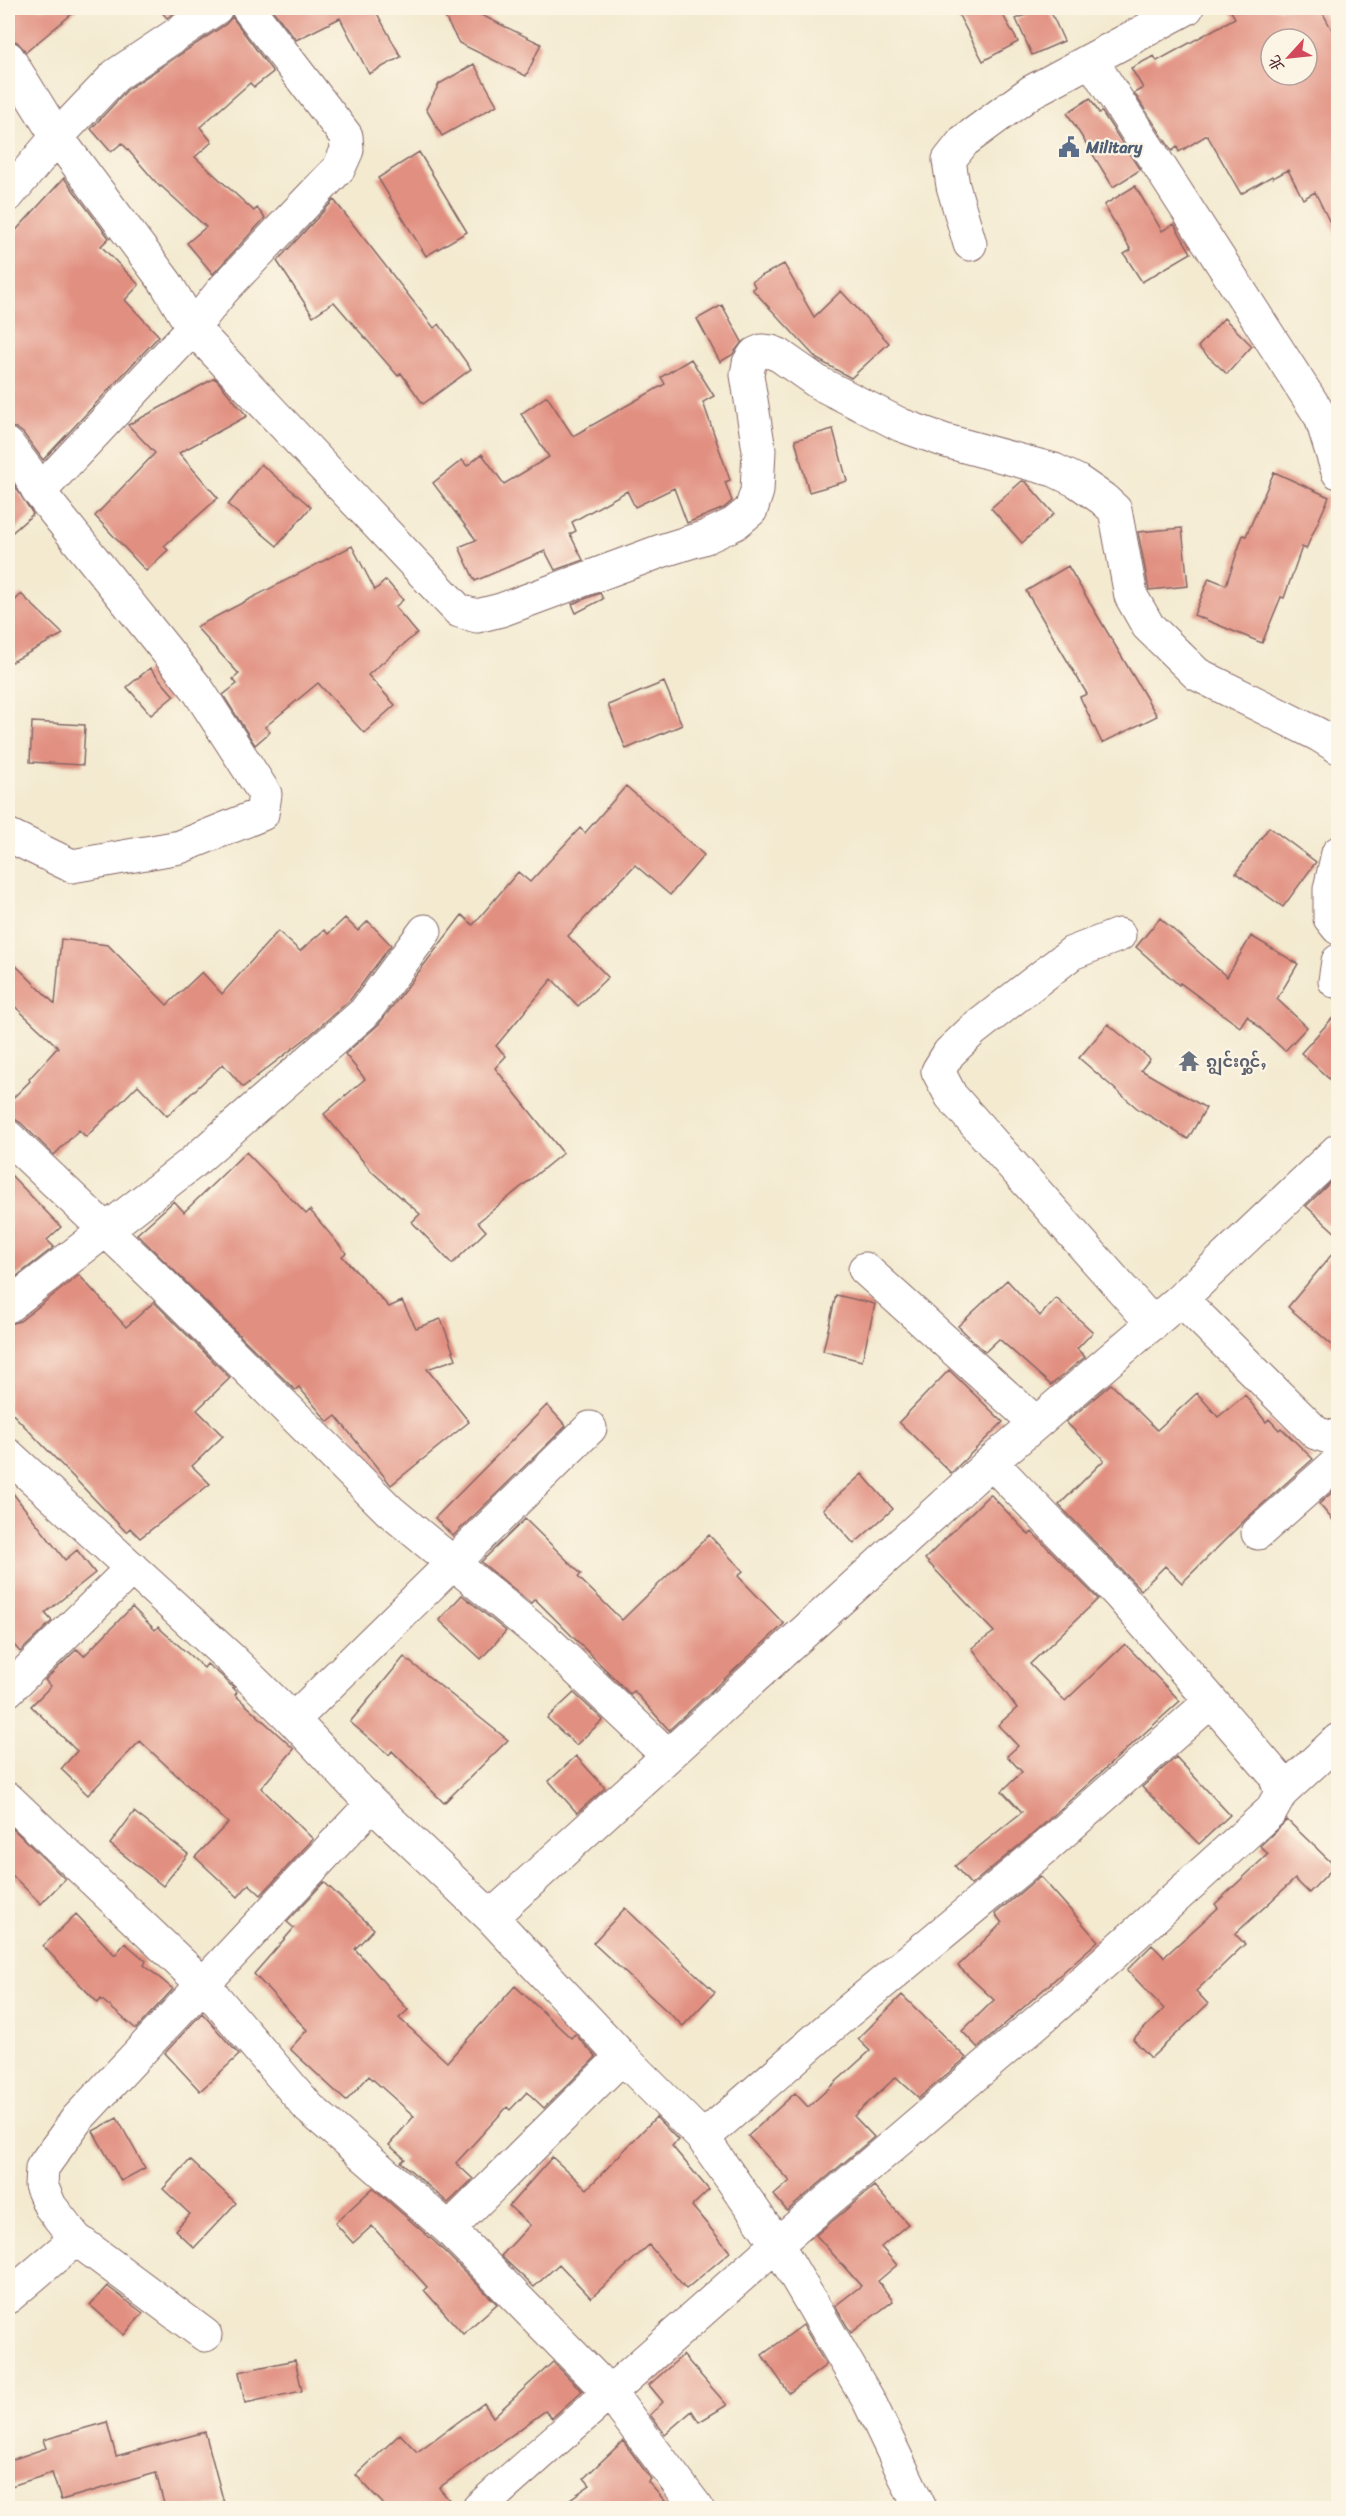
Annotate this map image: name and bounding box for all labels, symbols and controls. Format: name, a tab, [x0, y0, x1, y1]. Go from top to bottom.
north arrow	[1259, 27, 1319, 87]
text: 北	[1260, 50, 1293, 77]
place label: Military	[1085, 133, 1143, 162]
public building icon: Military	[1057, 135, 1081, 159]
place label: ၵျွင်းႁွင်ႇ	[1206, 1047, 1267, 1076]
temple icon: ၵျွင်းႁွင်ႇ	[1177, 1049, 1201, 1073]

